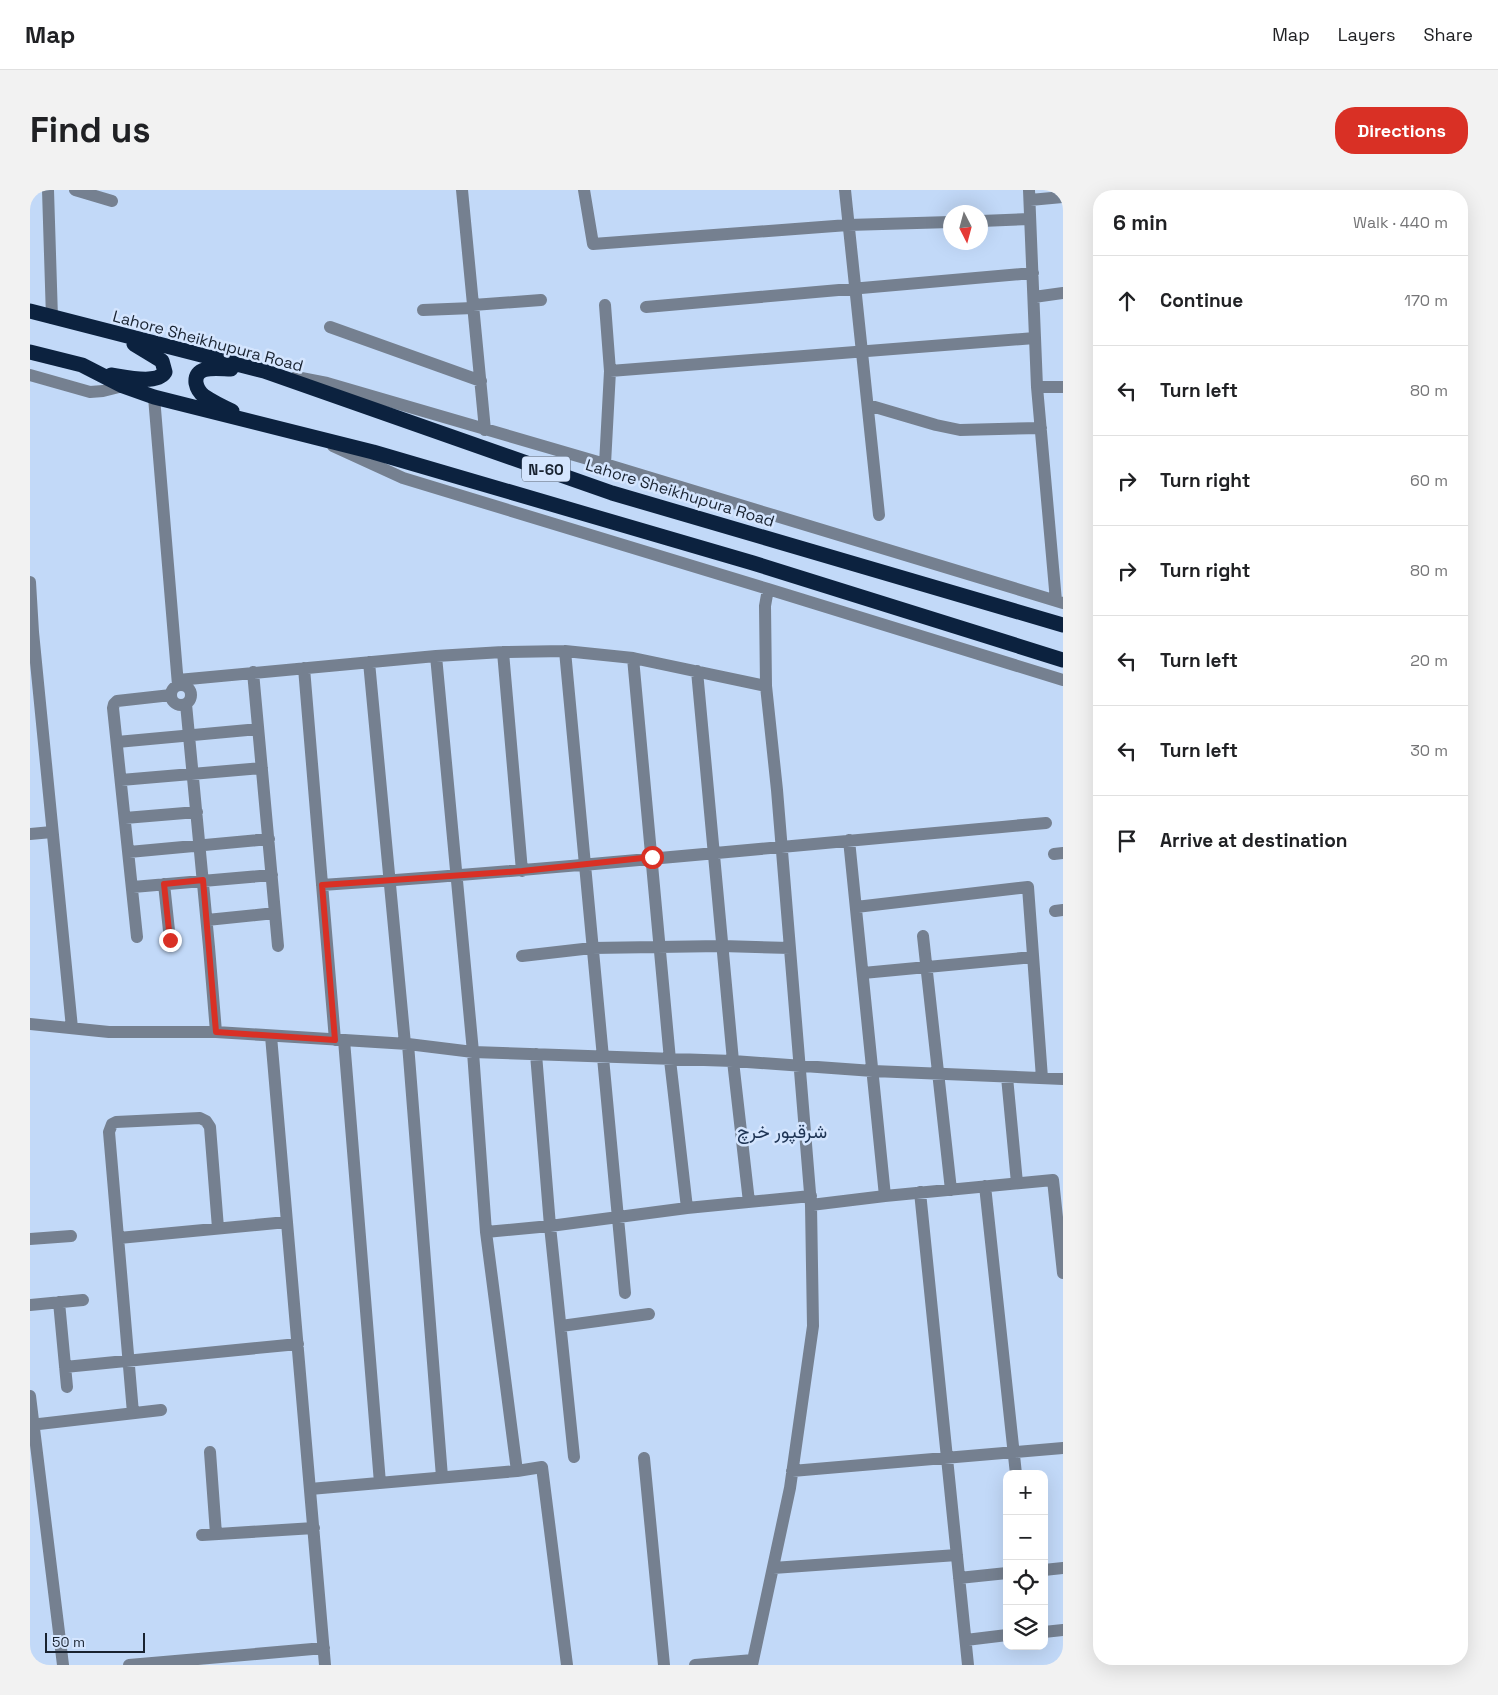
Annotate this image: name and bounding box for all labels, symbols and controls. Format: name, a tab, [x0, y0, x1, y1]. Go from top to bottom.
text: Map	[25, 19, 75, 50]
text: Map	[1272, 23, 1310, 46]
text: Layers	[1338, 23, 1395, 46]
text: Share	[1423, 23, 1473, 46]
button: Directions	[1335, 107, 1468, 154]
text: Find us	[30, 108, 151, 152]
north arrow	[943, 205, 988, 250]
text: 6 min	[1113, 209, 1168, 236]
text: Walk · 440 m	[1353, 212, 1448, 233]
icon: ahead	[1113, 287, 1141, 315]
text: Continue	[1160, 288, 1243, 313]
text: 170 m	[1404, 290, 1448, 311]
street label: Lahore Sheikhupura Road	[110, 305, 306, 377]
icon: left	[1113, 377, 1141, 405]
text: Turn left	[1160, 378, 1238, 403]
text: 80 m	[1410, 380, 1448, 401]
street label: Lahore Sheikhupura Road	[583, 454, 777, 532]
road number: N-60	[522, 456, 570, 482]
icon: right	[1113, 467, 1141, 495]
text: Turn right	[1160, 468, 1250, 493]
text: 60 m	[1410, 470, 1448, 491]
icon: right	[1113, 557, 1141, 585]
text: Turn right	[1160, 558, 1250, 583]
text: 80 m	[1410, 560, 1448, 581]
icon: left	[1113, 647, 1141, 675]
text: Turn left	[1160, 648, 1238, 673]
text: 20 m	[1410, 650, 1448, 671]
icon: left	[1113, 737, 1141, 765]
text: Turn left	[1160, 738, 1238, 763]
text: 30 m	[1410, 740, 1448, 761]
icon: arrive	[1113, 827, 1141, 855]
text: Arrive at destination	[1160, 828, 1348, 853]
route start	[641, 846, 664, 869]
route end	[159, 929, 182, 952]
district label: شرقپور خرچ	[737, 1119, 827, 1145]
map controls	[1003, 1470, 1048, 1650]
button: +	[1003, 1470, 1048, 1515]
button: −	[1003, 1515, 1048, 1560]
button: locate	[1003, 1560, 1048, 1605]
button: layers	[1003, 1605, 1048, 1650]
scale bar	[45, 1630, 145, 1653]
text: 50 m	[52, 1633, 85, 1651]

